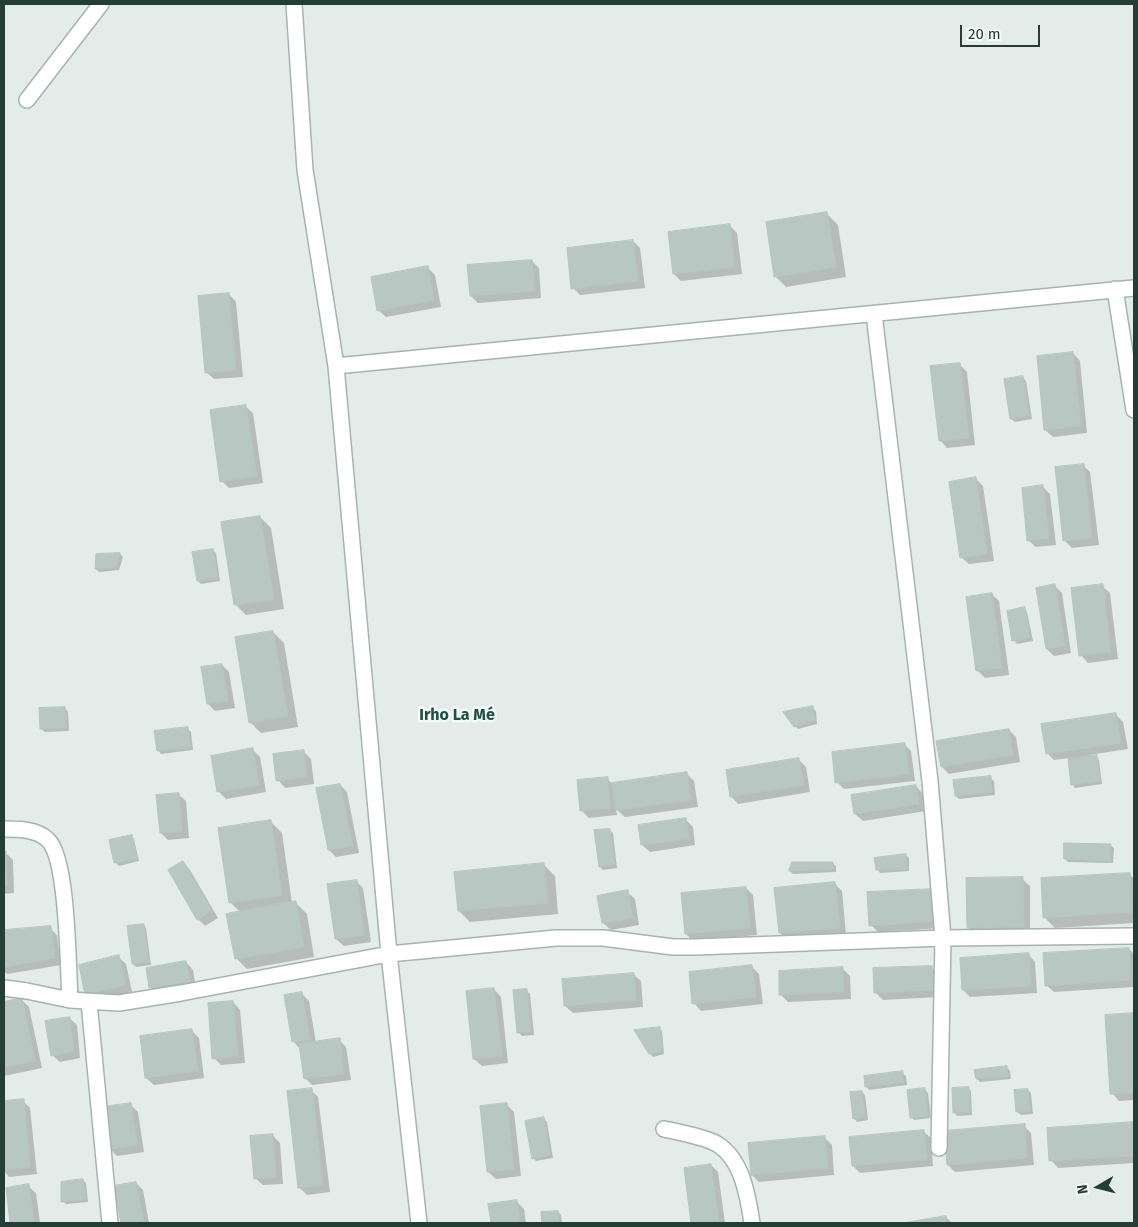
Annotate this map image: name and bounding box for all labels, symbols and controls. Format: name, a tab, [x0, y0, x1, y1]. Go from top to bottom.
scale bar	[963, 15, 1043, 47]
text: 20 m	[968, 25, 1001, 43]
district label: Irho La Mé	[419, 706, 495, 726]
north arrow	[1073, 1162, 1123, 1212]
text: N	[1074, 1183, 1092, 1195]

